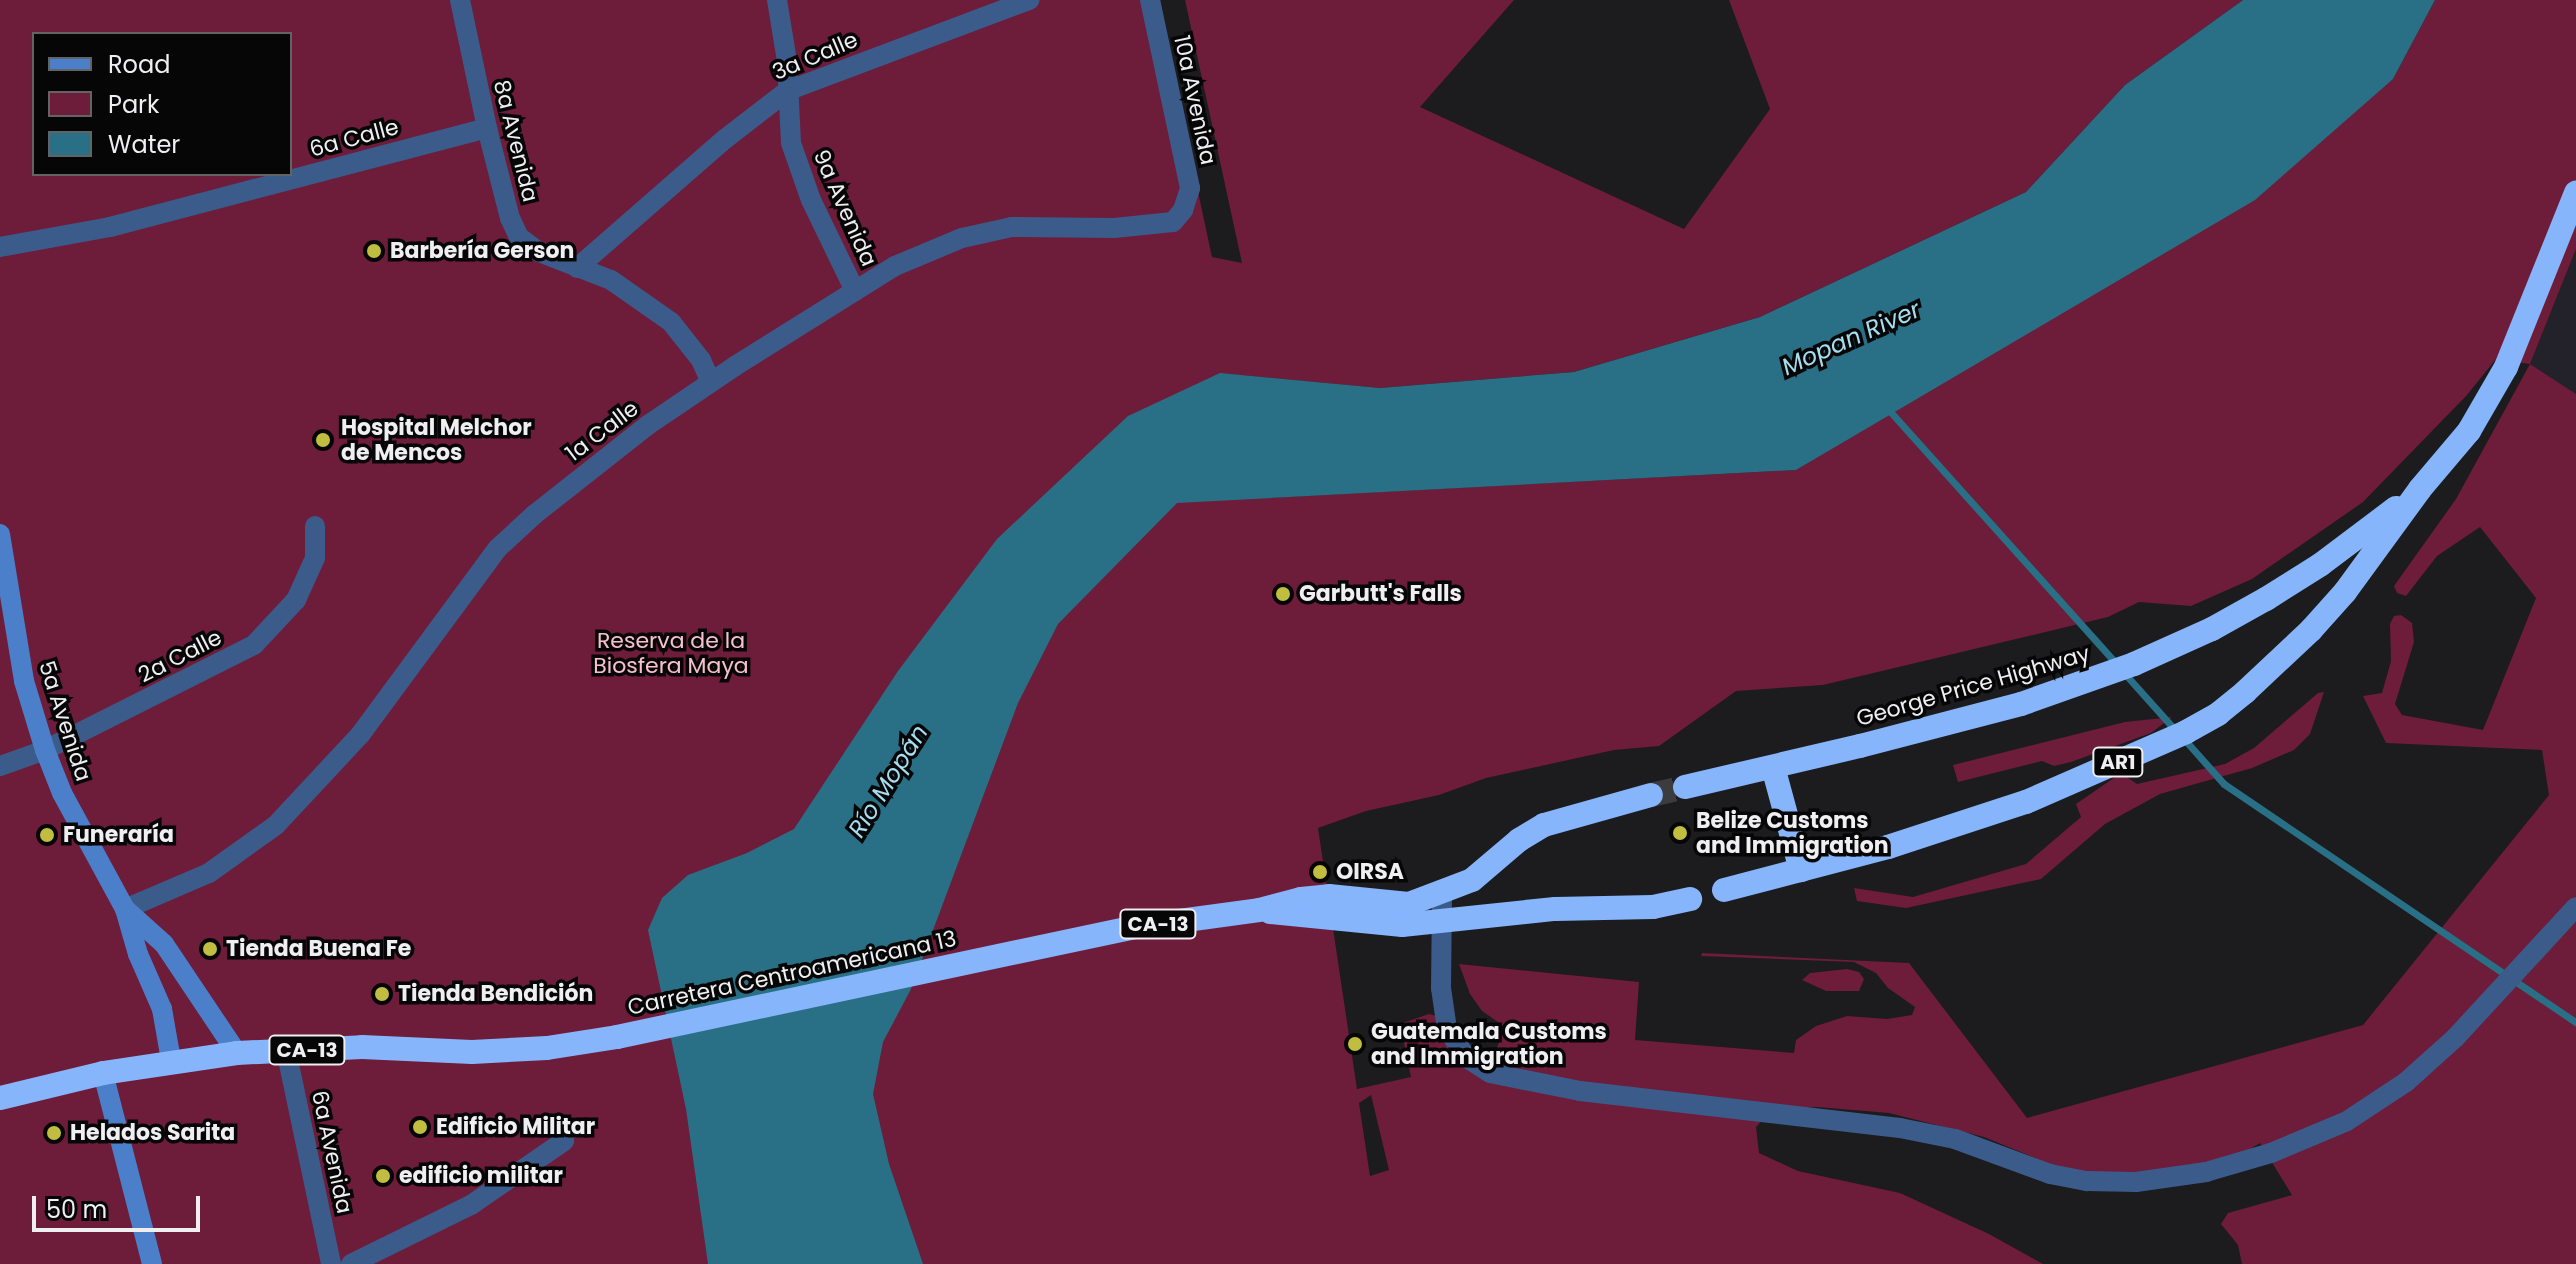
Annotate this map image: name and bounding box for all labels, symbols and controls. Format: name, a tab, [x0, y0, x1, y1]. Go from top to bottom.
street label: 3a Calle	[768, 26, 862, 86]
legend	[32, 32, 292, 176]
street label: 10a Avenida	[1168, 33, 1222, 167]
text: Road	[108, 48, 170, 81]
street label: 8a Avenida	[488, 77, 544, 205]
text: Park	[108, 88, 159, 121]
street label: 6a Calle	[307, 113, 401, 163]
text: Water	[108, 128, 180, 161]
street label: 9a Avenida	[808, 146, 882, 270]
place label: Barbería Gerson	[390, 238, 574, 264]
marker: Barbería Gerson	[365, 242, 383, 260]
water label: Mopan River	[1777, 295, 1925, 381]
street label: 1a Calle	[560, 395, 644, 467]
place label: Hospital Melchor de Mencos	[341, 414, 532, 466]
marker: Hospital Melchor de Mencos	[312, 429, 334, 451]
place label: Garbutt's Falls	[1299, 581, 1462, 607]
marker: Garbutt's Falls	[1274, 585, 1292, 603]
street label: 2a Calle	[134, 624, 226, 688]
park label: Reserva de la Biosfera Maya	[593, 627, 749, 678]
street label: George Price Highway	[1853, 640, 2093, 732]
street label: 5a Avenida	[33, 658, 97, 784]
water label: Río Mopán	[842, 720, 934, 842]
road number: AR1	[2092, 746, 2144, 778]
place label: Belize Customs and Immigration	[1696, 807, 1888, 858]
place label: Funeraría	[63, 822, 174, 848]
marker: Belize Customs and Immigration	[1671, 824, 1689, 842]
marker: Funeraría	[38, 826, 56, 844]
place label: OIRSA	[1336, 859, 1404, 885]
marker: OIRSA	[1311, 863, 1329, 881]
road number: CA-13	[1118, 908, 1198, 940]
street label: Carretera Centroamericana 13	[625, 925, 959, 1021]
place label: Tienda Buena Fe	[226, 936, 411, 962]
marker: Tienda Buena Fe	[201, 940, 219, 958]
place label: Tienda Bendición	[398, 981, 593, 1007]
marker: Tienda Bendición	[373, 985, 391, 1003]
place label: Guatemala Customs and Immigration	[1371, 1018, 1607, 1070]
road number: CA-13	[267, 1034, 347, 1066]
marker: Guatemala Customs and Immigration	[1346, 1035, 1364, 1053]
street label: 6a Avenida	[306, 1088, 358, 1216]
place label: Edificio Militar	[436, 1114, 595, 1140]
marker: Edificio Militar	[411, 1118, 429, 1136]
place label: Helados Sarita	[70, 1120, 235, 1146]
marker: Helados Sarita	[45, 1124, 63, 1142]
place label: edificio militar	[399, 1163, 563, 1189]
marker: edificio militar	[374, 1167, 392, 1185]
scale bar	[36, 1180, 204, 1230]
text: 50 m	[46, 1193, 107, 1226]

